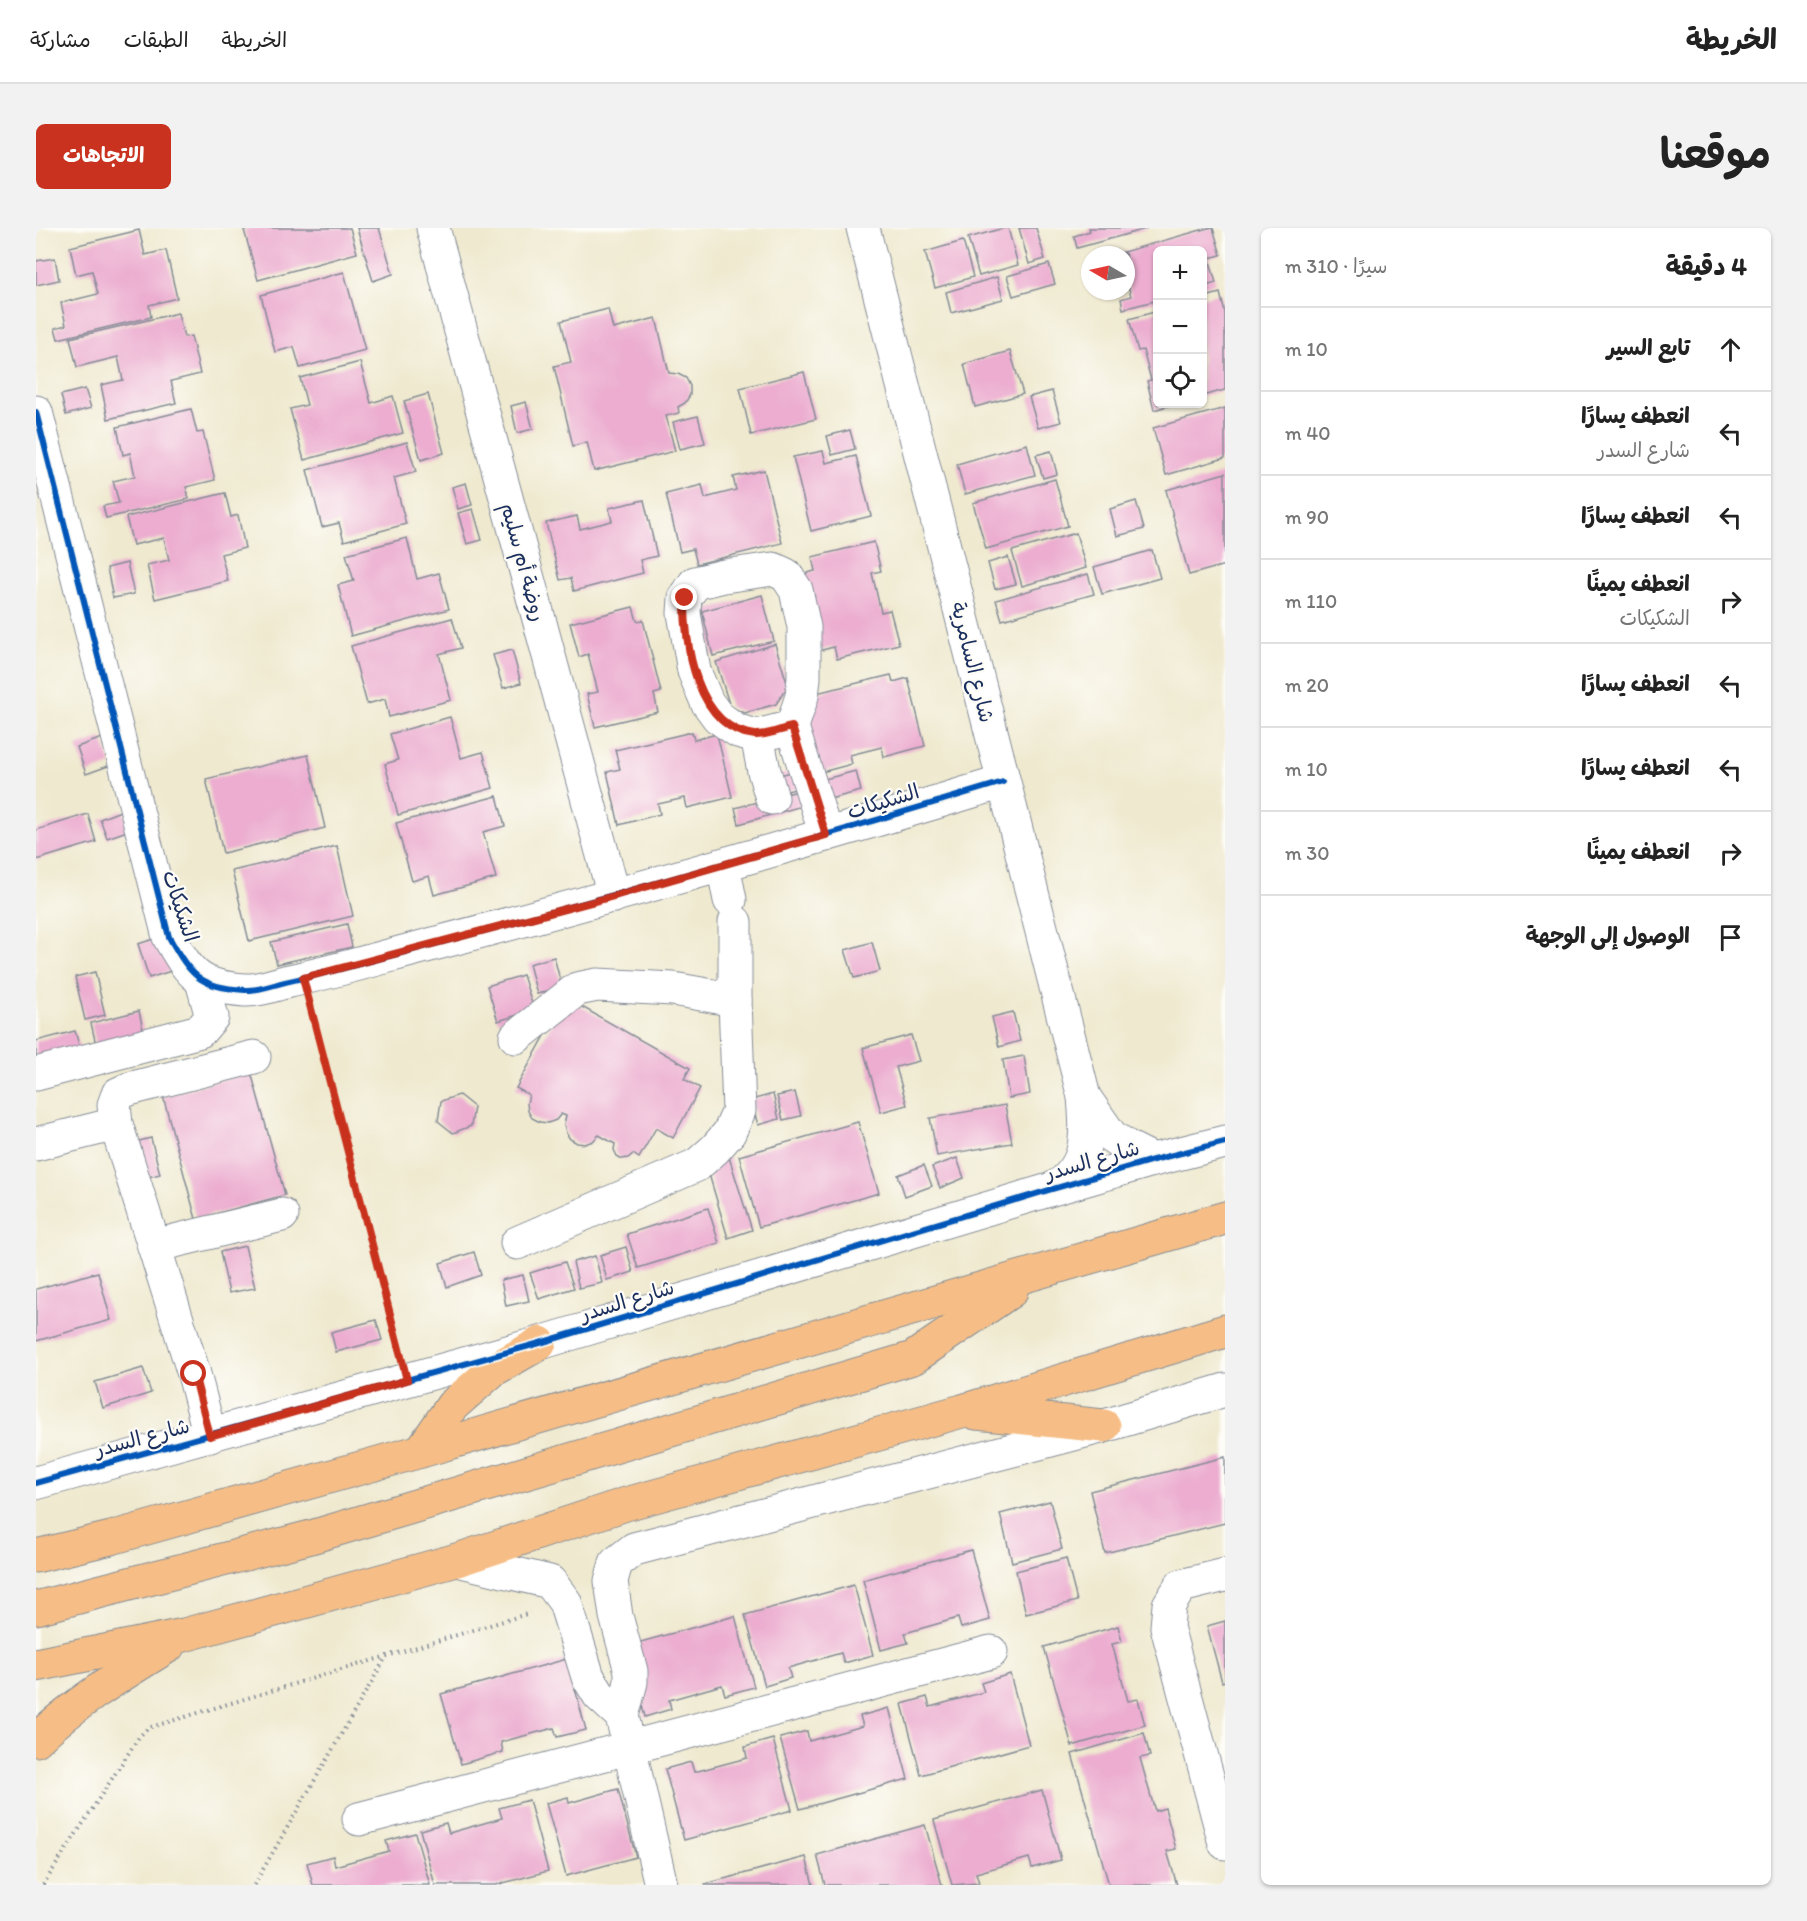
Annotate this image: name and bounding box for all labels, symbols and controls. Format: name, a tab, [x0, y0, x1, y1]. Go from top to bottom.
text: الخريطة	[1686, 22, 1777, 56]
text: مشاركة	[30, 27, 91, 52]
text: الطبقات	[124, 27, 189, 52]
text: الخريطة	[222, 27, 287, 52]
button: الاتجاهات	[36, 124, 171, 189]
text: موقعنا	[1660, 128, 1771, 179]
north arrow	[1081, 246, 1135, 300]
map controls	[1153, 246, 1207, 408]
button: +	[1153, 246, 1207, 300]
text: 4 دقيقة	[1666, 250, 1747, 282]
text: سيرًا · 310 m	[1285, 254, 1387, 278]
button: −	[1153, 300, 1207, 354]
icon: ahead	[1714, 333, 1747, 366]
text: تابع السير	[1607, 334, 1690, 361]
text: 10 m	[1285, 337, 1328, 361]
button: locate	[1153, 354, 1207, 408]
text: انعطف يسارًا	[1581, 402, 1690, 429]
icon: left	[1714, 417, 1747, 450]
text: 40 m	[1285, 421, 1331, 445]
text: شارع السدر	[1597, 438, 1690, 462]
street label: روضة أم سليم	[492, 500, 552, 625]
icon: left	[1714, 501, 1747, 534]
text: انعطف يسارًا	[1581, 502, 1690, 529]
text: 90 m	[1285, 505, 1329, 529]
text: انعطف يمينًا	[1587, 570, 1690, 597]
route end	[671, 584, 697, 610]
icon: right	[1714, 585, 1747, 618]
text: 110 m	[1285, 589, 1337, 613]
street label: شارع السامرية	[943, 599, 1000, 726]
text: الشكيكات	[1619, 606, 1690, 630]
icon: left	[1714, 669, 1747, 702]
text: انعطف يسارًا	[1581, 670, 1690, 697]
text: 20 m	[1285, 673, 1329, 697]
icon: left	[1714, 753, 1747, 786]
text: انعطف يسارًا	[1581, 754, 1690, 781]
text: 10 m	[1285, 757, 1328, 781]
street label: الشكيكات	[844, 778, 922, 824]
icon: right	[1714, 837, 1747, 870]
text: انعطف يمينًا	[1587, 838, 1690, 865]
text: 30 m	[1285, 841, 1330, 865]
street label: الشكيكات	[158, 867, 204, 945]
icon: arrive	[1714, 921, 1747, 954]
text: الوصول إلى الوجهة	[1525, 922, 1690, 949]
street label: شارع السدر	[1040, 1135, 1143, 1189]
street label: شارع السدر	[575, 1274, 678, 1330]
route start	[180, 1360, 206, 1386]
street label: شارع السدر	[90, 1412, 193, 1465]

